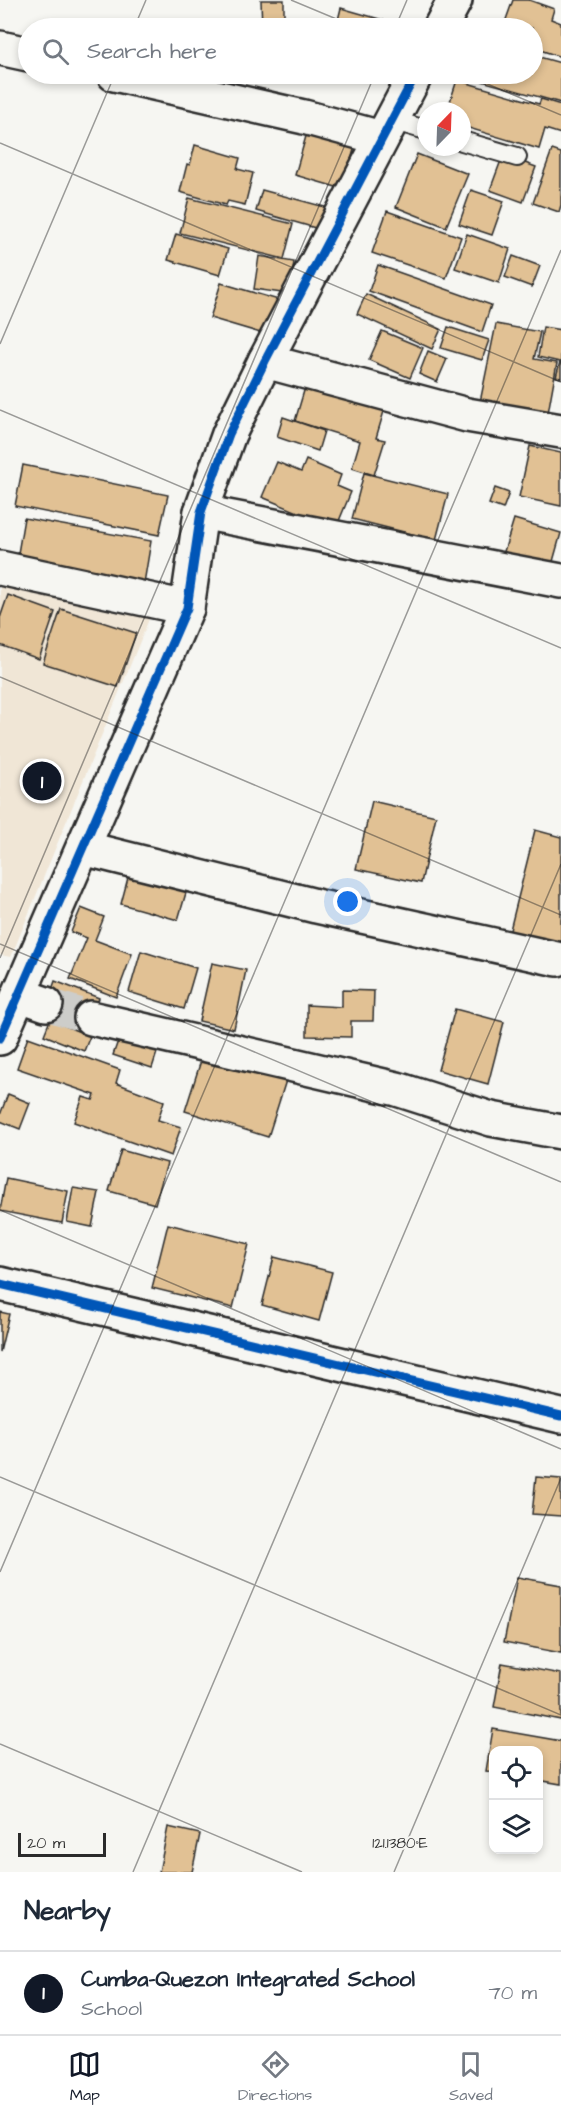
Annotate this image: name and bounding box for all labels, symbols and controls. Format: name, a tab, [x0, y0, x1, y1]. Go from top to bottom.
search box	[18, 18, 543, 84]
icon: search	[39, 35, 72, 68]
text: Search here	[87, 36, 217, 67]
north arrow	[417, 102, 471, 156]
pin: 1	[22, 758, 62, 804]
your location	[333, 887, 362, 916]
map controls	[489, 1746, 543, 1854]
button: locate	[489, 1746, 543, 1800]
button: layers	[489, 1800, 543, 1854]
scale bar	[18, 1830, 106, 1858]
text: 20 m	[27, 1832, 65, 1854]
text: 121.1380°E	[372, 1833, 428, 1854]
text: Nearby	[24, 1893, 111, 1929]
text: Cumba-Quezon Integrated School	[81, 1964, 415, 1995]
text: 1	[42, 1979, 45, 2007]
text: 70 m	[489, 1979, 537, 2007]
text: School	[81, 1995, 142, 2023]
tab: Map	[68, 2048, 101, 2106]
tab: Directions	[238, 2048, 312, 2106]
tab: Saved	[449, 2048, 493, 2106]

